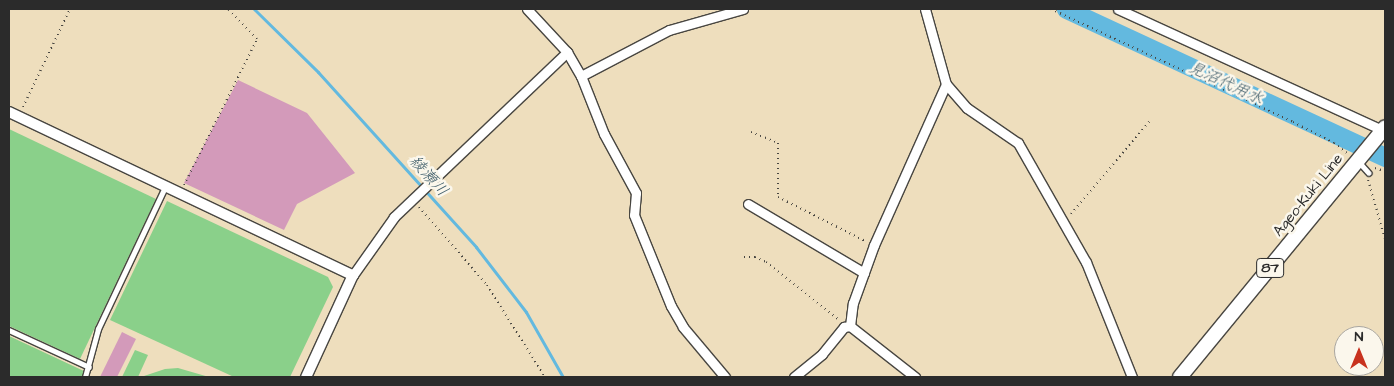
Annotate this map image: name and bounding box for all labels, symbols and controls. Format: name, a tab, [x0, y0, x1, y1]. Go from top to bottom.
water label: 見沼代用水	[1186, 57, 1266, 109]
street label: Ageo-Kuki Line	[1269, 150, 1347, 240]
water label: 綾瀬川	[406, 152, 452, 200]
road number: 87	[1255, 256, 1285, 280]
north arrow	[1334, 326, 1384, 376]
text: N	[1355, 327, 1363, 347]

